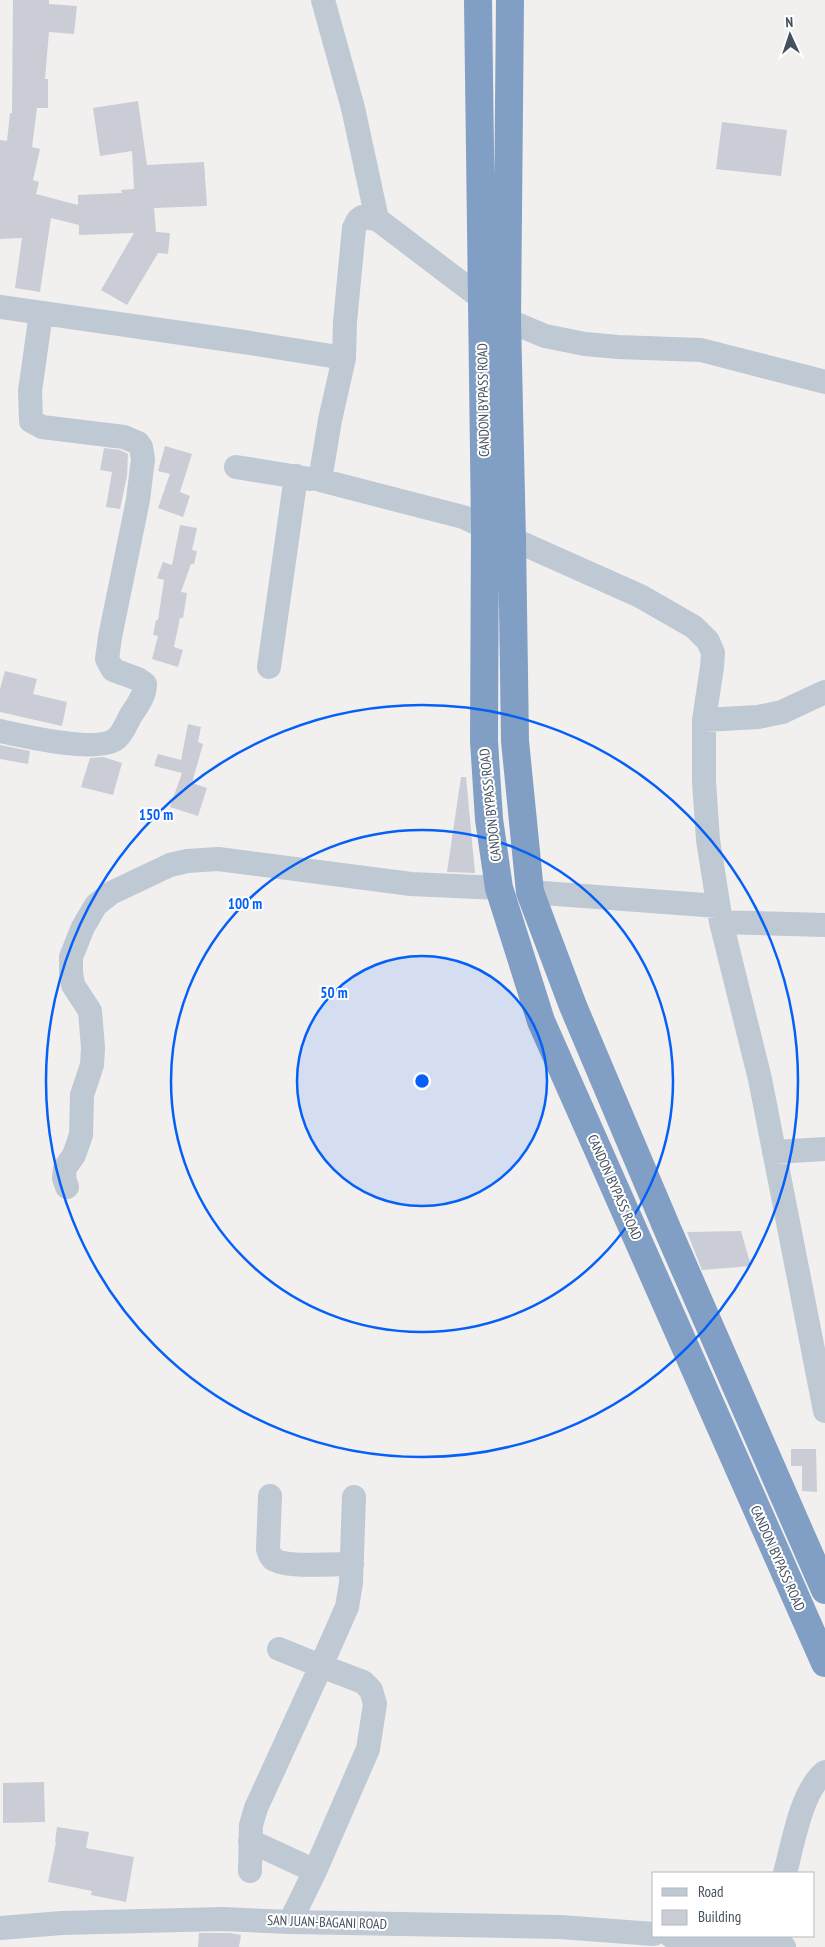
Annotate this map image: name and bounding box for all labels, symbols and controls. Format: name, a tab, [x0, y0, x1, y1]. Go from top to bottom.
north arrow	[765, 10, 815, 60]
text: N	[785, 13, 794, 31]
street label: CANDON BYPASS ROAD	[473, 343, 493, 457]
street label: CANDON BYPASS ROAD	[475, 748, 505, 862]
text: 150 m	[139, 805, 173, 824]
text: 100 m	[228, 894, 262, 913]
text: 50 m	[320, 983, 348, 1002]
centre of rings	[413, 1072, 431, 1090]
street label: CANDON BYPASS ROAD	[584, 1131, 646, 1243]
street label: CANDON BYPASS ROAD	[747, 1502, 809, 1614]
legend	[652, 1872, 815, 1937]
text: Road	[698, 1882, 724, 1901]
text: Building	[698, 1907, 741, 1926]
street label: SAN JUAN-BAGANI ROAD	[267, 1911, 387, 1933]

